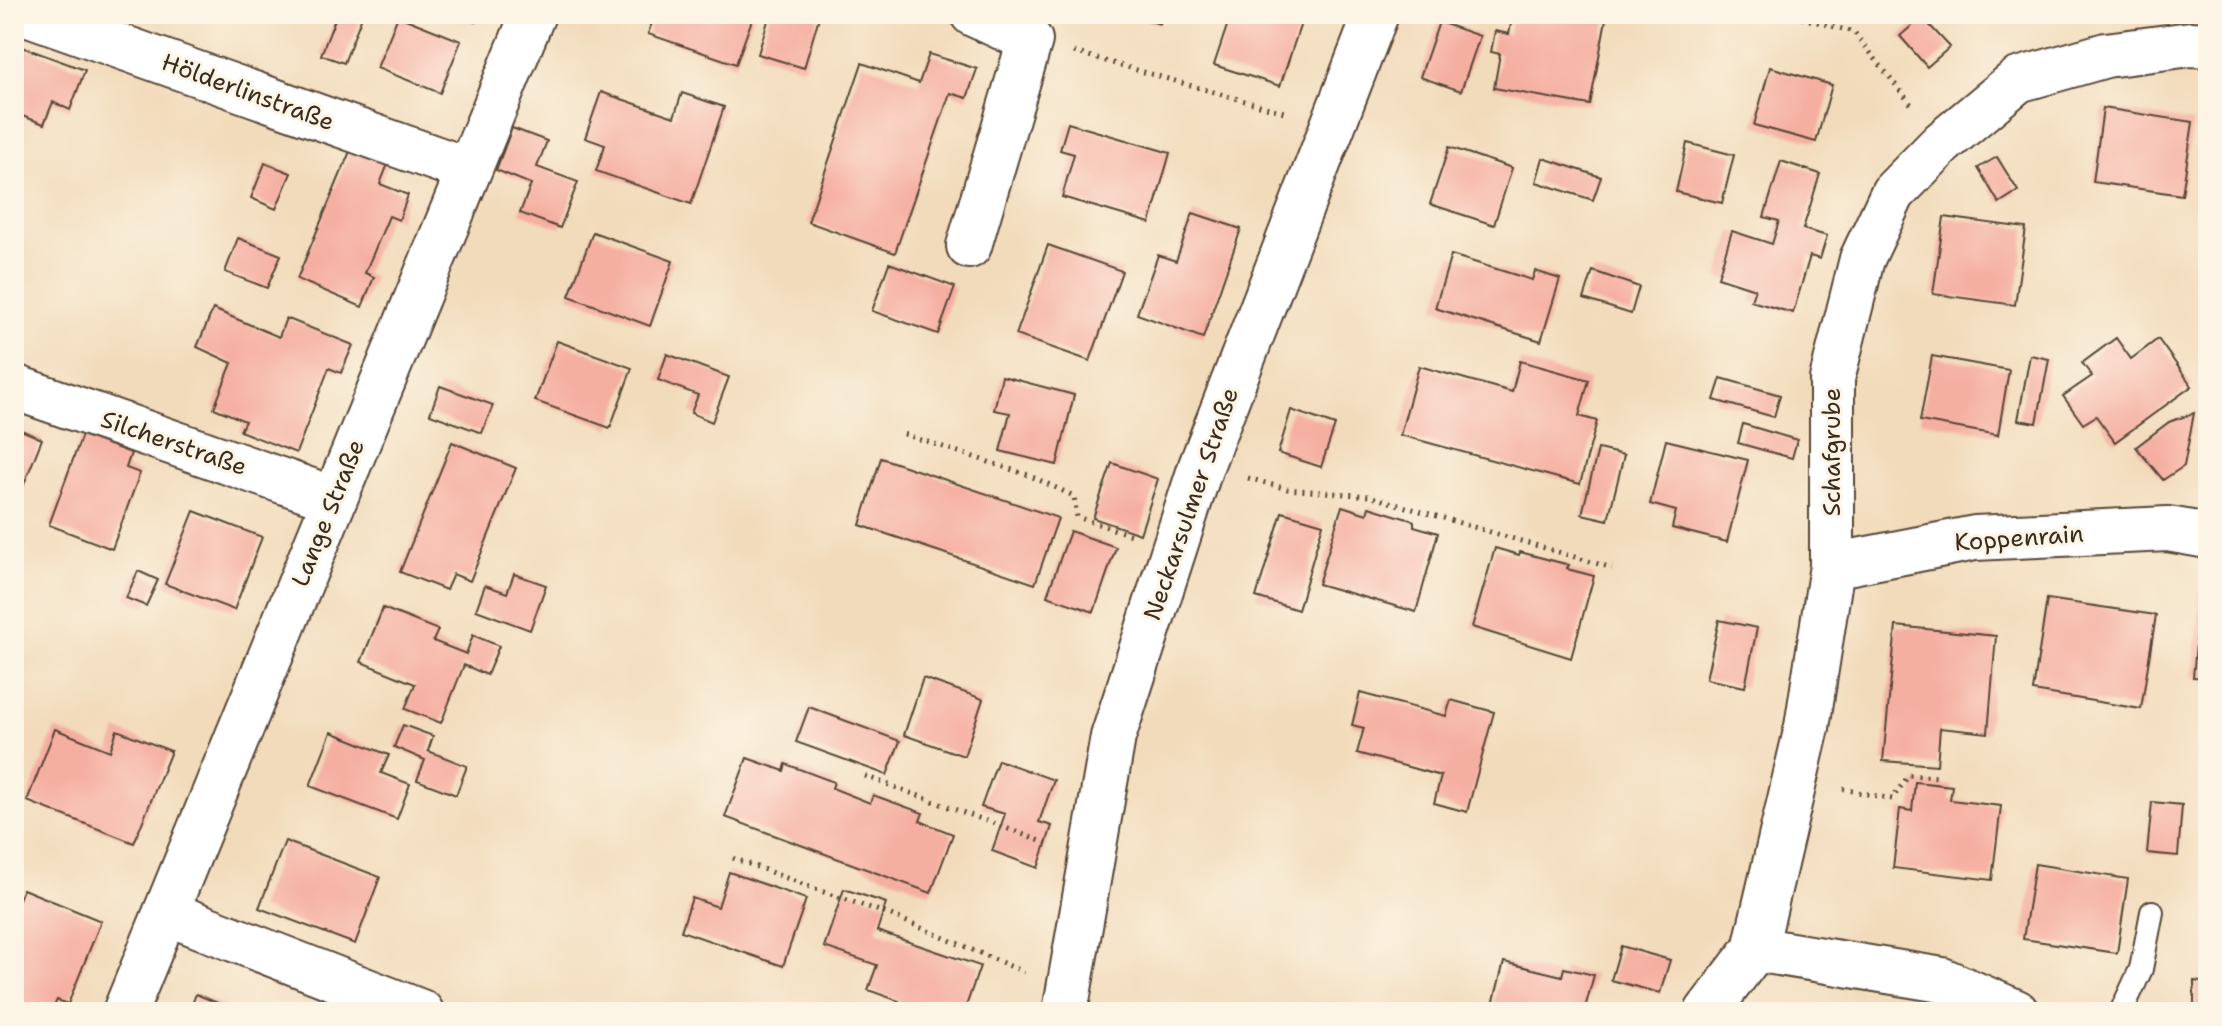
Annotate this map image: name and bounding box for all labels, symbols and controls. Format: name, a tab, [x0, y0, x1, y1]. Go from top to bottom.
street label: Hölderlinstraße	[157, 46, 339, 138]
street label: Neckarsulmer Straße	[1136, 383, 1246, 625]
street label: Schafgrube	[1816, 388, 1848, 516]
street label: Silcherstraße	[97, 403, 251, 483]
street label: Lange Straße	[284, 435, 372, 591]
street label: Koppenrain	[1953, 518, 2085, 558]

